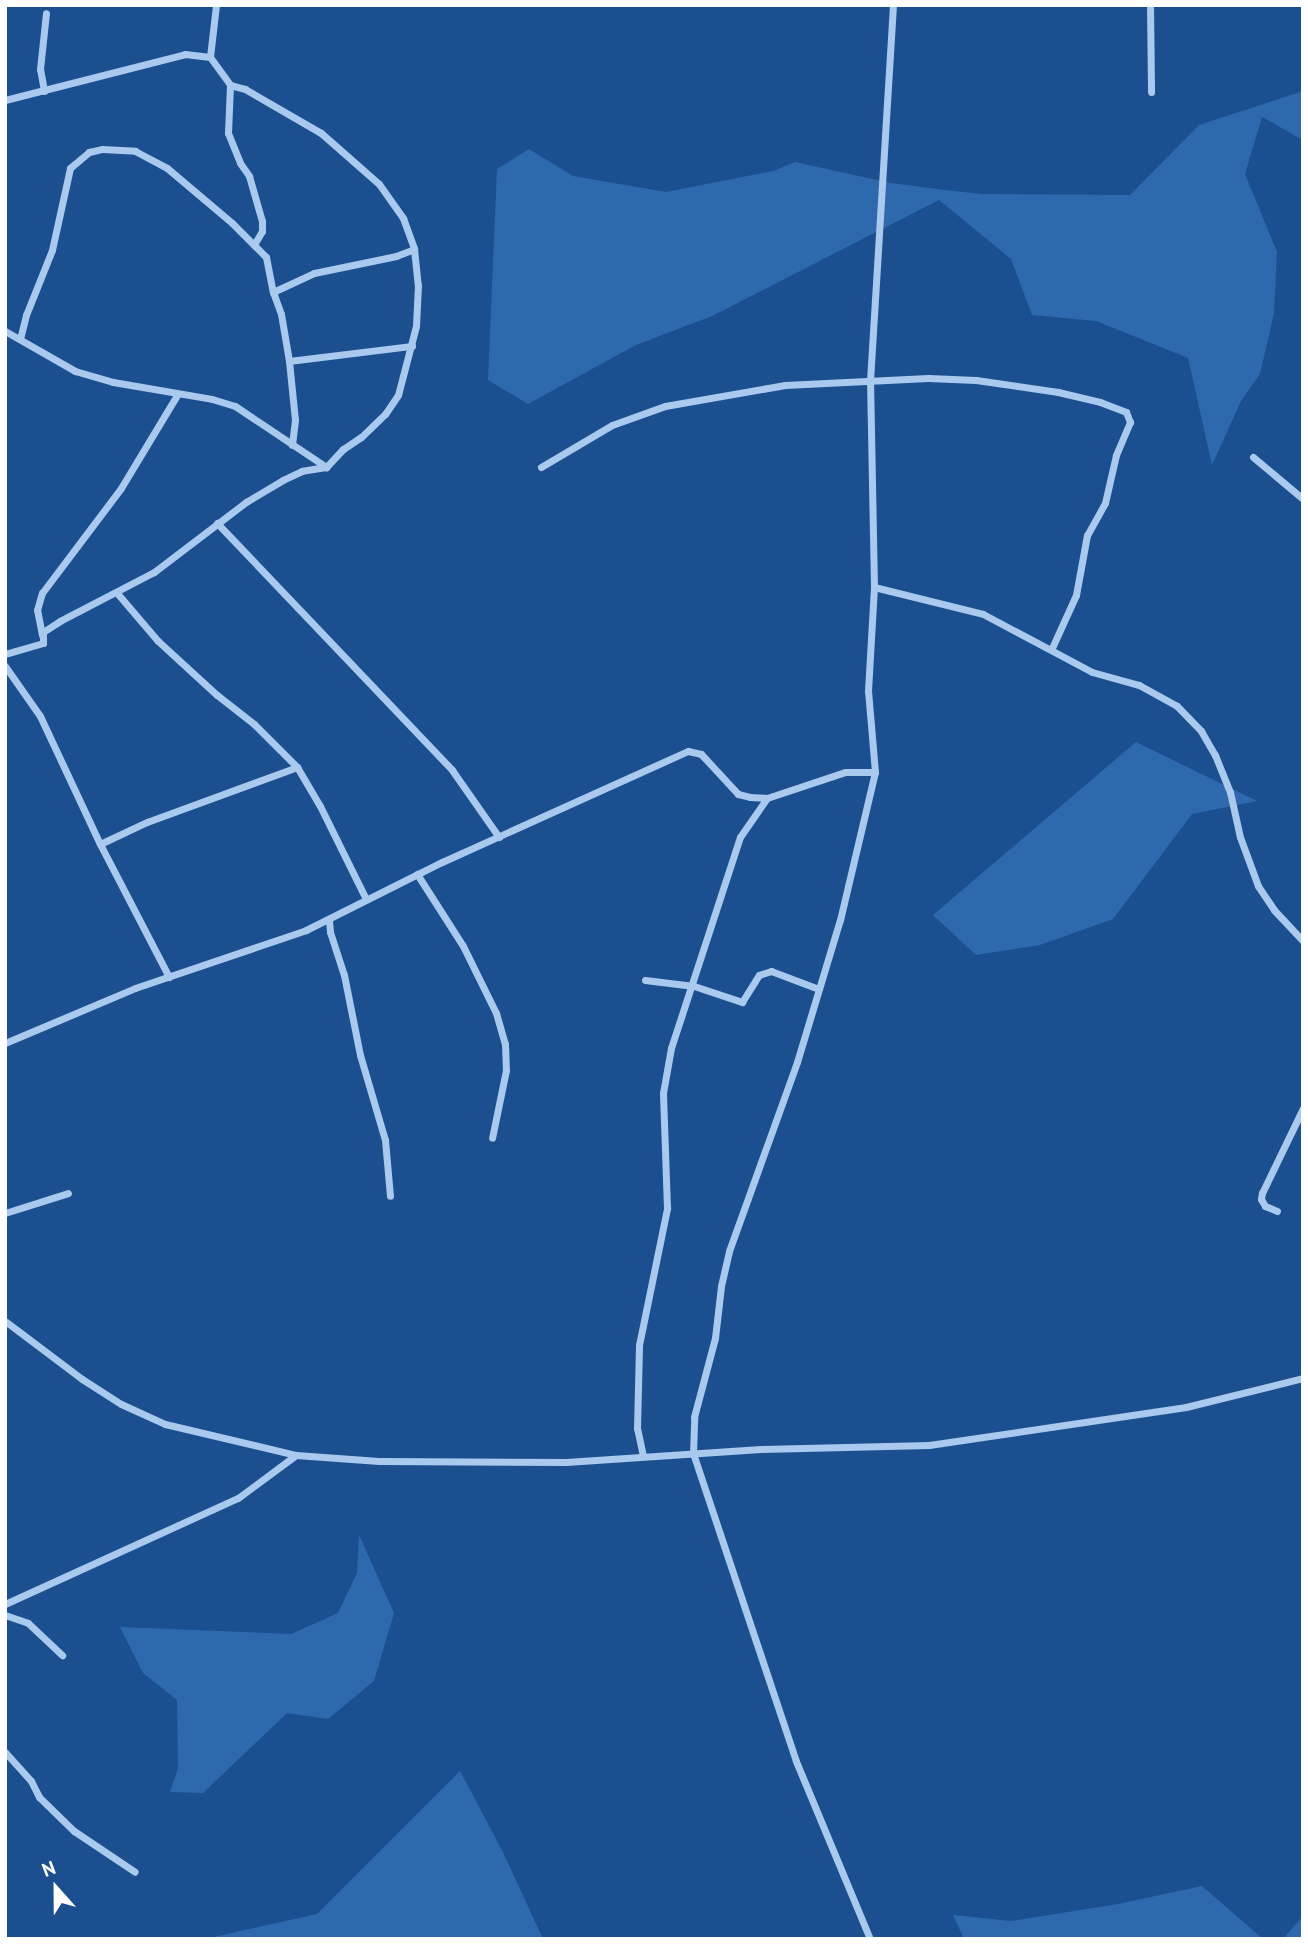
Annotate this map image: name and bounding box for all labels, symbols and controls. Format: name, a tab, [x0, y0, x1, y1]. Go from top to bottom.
north arrow	[21, 1853, 91, 1923]
text: N	[38, 1855, 59, 1882]

